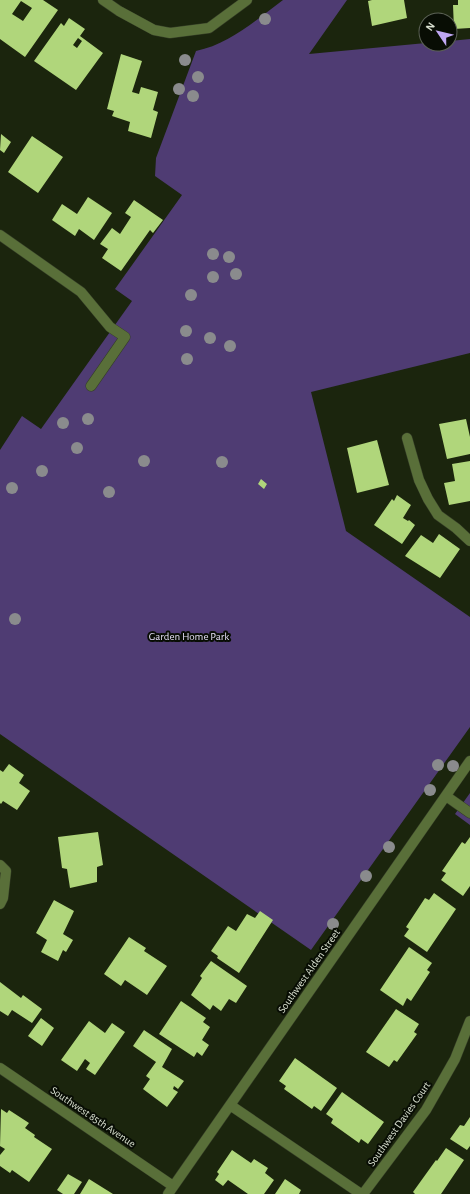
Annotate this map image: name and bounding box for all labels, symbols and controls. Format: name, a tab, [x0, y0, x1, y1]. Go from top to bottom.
north arrow	[418, 12, 458, 52]
text: N	[424, 20, 437, 33]
park label: Garden Home Park	[149, 631, 229, 642]
street label: Southwest Alden Street	[276, 927, 342, 1015]
street label: Southwest Davies Court	[366, 1079, 433, 1168]
street label: Southwest 85th Avenue	[49, 1085, 137, 1149]

